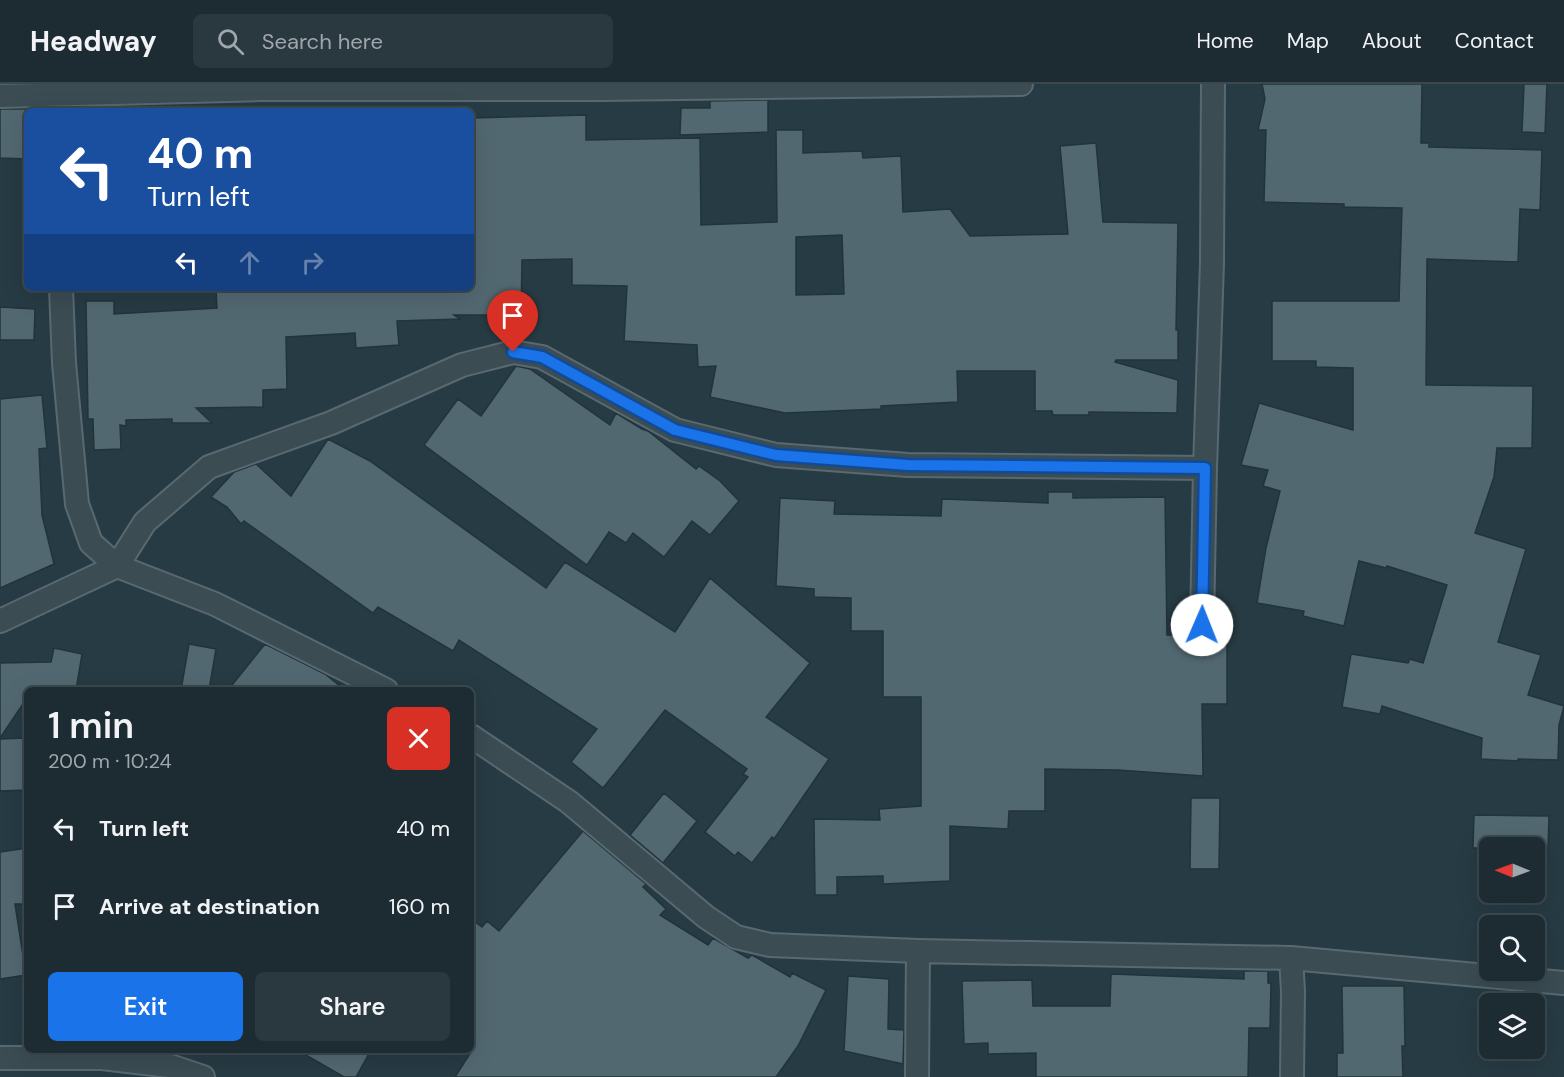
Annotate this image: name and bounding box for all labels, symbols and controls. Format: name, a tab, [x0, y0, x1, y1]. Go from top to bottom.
search box	[193, 14, 613, 68]
text: Headway	[30, 23, 157, 60]
icon: search	[214, 25, 247, 58]
text: Search here	[262, 27, 383, 56]
text: Home	[1196, 27, 1254, 55]
text: Map	[1287, 27, 1329, 55]
text: About	[1362, 27, 1422, 55]
text: Contact	[1455, 27, 1534, 55]
text: 40 m	[147, 126, 253, 181]
icon: left	[48, 132, 126, 210]
text: Turn left	[147, 179, 250, 214]
icon: left	[170, 246, 203, 279]
icon: ahead	[233, 246, 266, 279]
icon: right	[296, 246, 329, 279]
pin	[487, 290, 538, 352]
icon: arrive	[496, 299, 529, 332]
position arrow	[1170, 593, 1234, 657]
text: 1 min	[48, 702, 134, 749]
button: close	[387, 707, 450, 770]
text: 200 m · 10:24	[48, 748, 172, 774]
icon: left	[48, 812, 81, 845]
text: Turn left	[99, 814, 189, 843]
text: 40 m	[396, 814, 450, 843]
north arrow	[1479, 837, 1545, 903]
map controls	[1479, 837, 1545, 1059]
icon: arrive	[48, 890, 81, 923]
text: Arrive at destination	[99, 892, 320, 921]
text: 160 m	[389, 892, 450, 921]
button: search	[1479, 915, 1545, 981]
button: Exit	[48, 972, 243, 1041]
button: Share	[255, 972, 450, 1041]
button: layers	[1479, 993, 1545, 1059]

